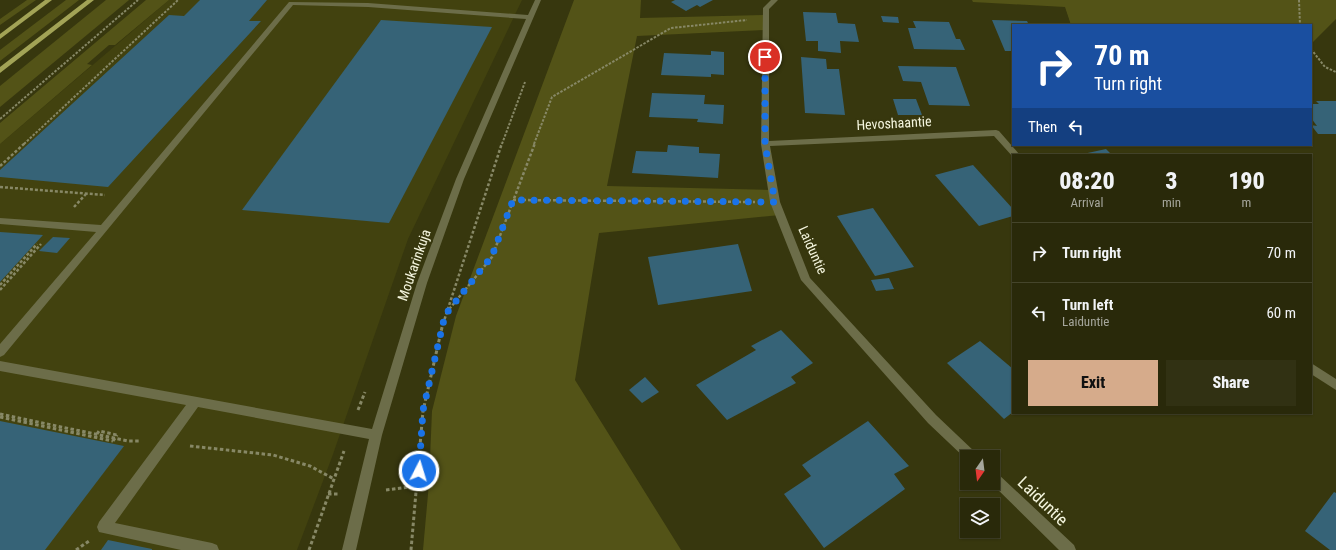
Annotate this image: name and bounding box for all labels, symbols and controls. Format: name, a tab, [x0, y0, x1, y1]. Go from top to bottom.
text: 70 m	[1094, 39, 1150, 72]
pin	[748, 40, 782, 74]
icon: right	[1028, 40, 1080, 92]
icon: arrive	[754, 46, 776, 68]
text: Turn right	[1094, 73, 1162, 94]
street label: Hevoshaantie	[856, 113, 932, 133]
icon: left	[1065, 116, 1087, 138]
text: Then	[1028, 118, 1057, 136]
text: 08:20	[1059, 167, 1115, 195]
text: 3	[1165, 167, 1178, 195]
text: 190	[1228, 167, 1265, 195]
text: Arrival	[1070, 195, 1104, 210]
text: min	[1162, 195, 1181, 210]
text: m	[1242, 195, 1251, 210]
street label: Laiduntie	[795, 223, 831, 277]
street label: Moukarinkuja	[394, 227, 434, 303]
icon: right	[1028, 242, 1050, 264]
text: Turn right	[1062, 244, 1121, 262]
text: 70 m	[1266, 244, 1296, 262]
text: Turn left	[1062, 296, 1113, 314]
icon: left	[1028, 302, 1050, 324]
text: 60 m	[1266, 304, 1296, 322]
text: Laiduntie	[1062, 314, 1109, 329]
button: Exit	[1028, 360, 1158, 406]
button: Share	[1166, 360, 1296, 406]
position arrow	[398, 450, 440, 492]
north arrow	[960, 450, 1000, 490]
map controls	[960, 450, 1000, 538]
street label: Laiduntie	[1014, 472, 1072, 530]
button: layers	[960, 498, 1000, 538]

